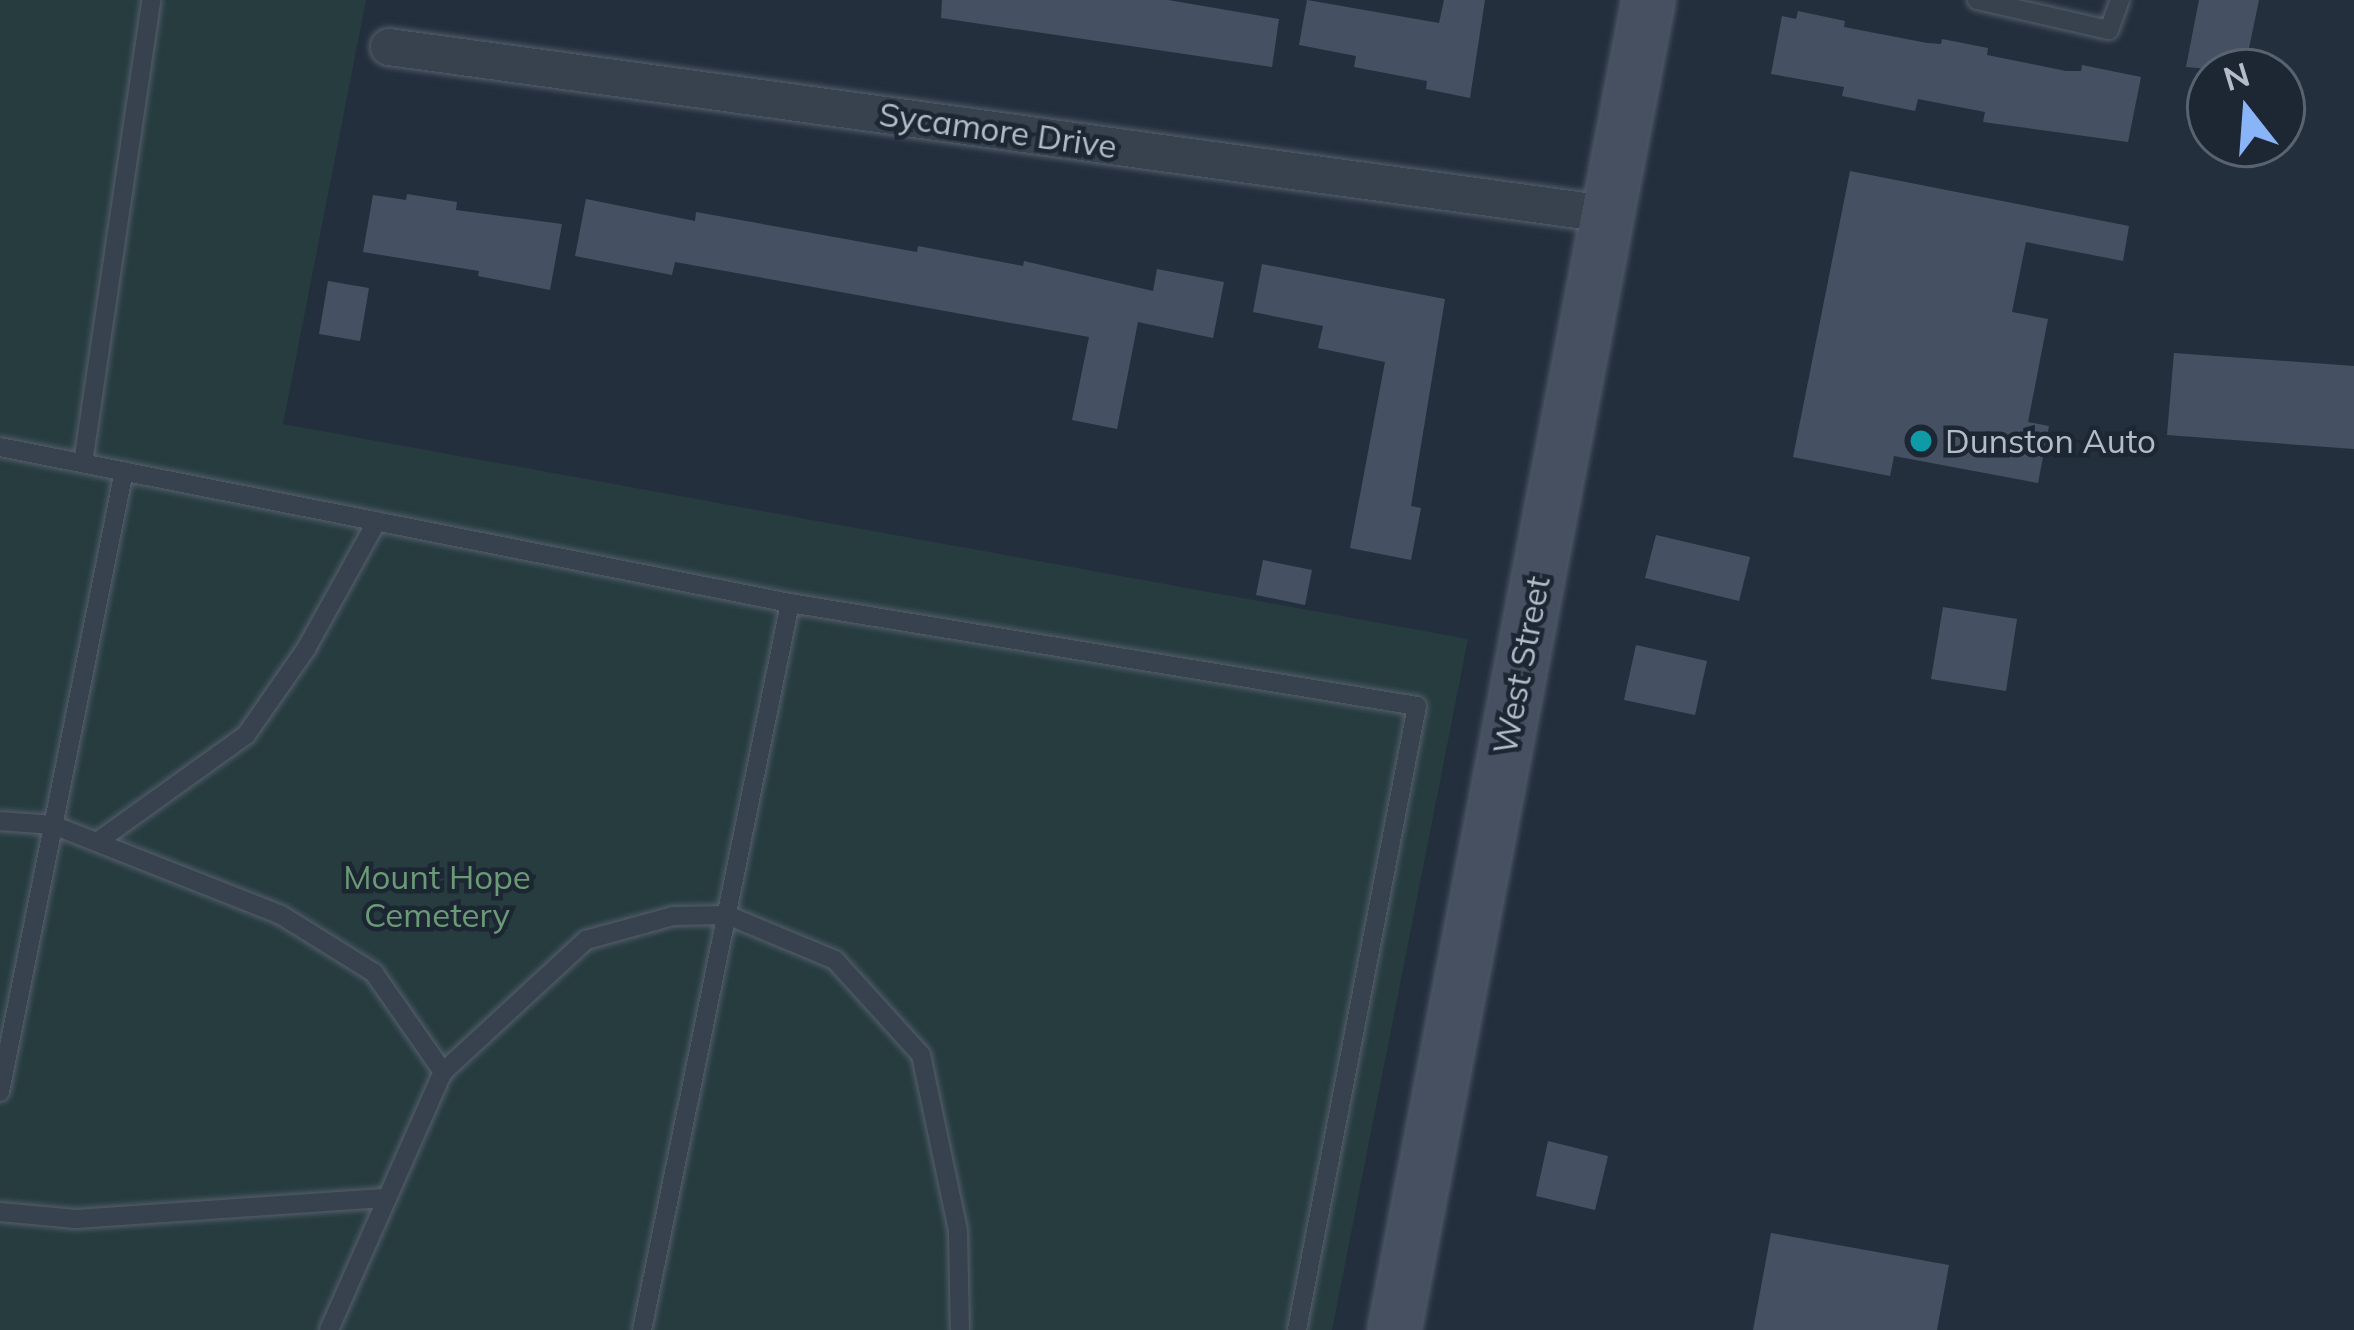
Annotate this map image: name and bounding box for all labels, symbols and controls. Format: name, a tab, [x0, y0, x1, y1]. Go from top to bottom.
north arrow	[2186, 48, 2306, 168]
text: N	[2218, 53, 2254, 99]
street label: Sycamore Drive	[877, 94, 1119, 166]
place label: Dunston Auto	[1945, 421, 2156, 461]
marker: Dunston Auto	[1908, 428, 1934, 454]
street label: West Street	[1484, 573, 1558, 757]
park label: Mount Hope Cemetery	[343, 857, 531, 935]

